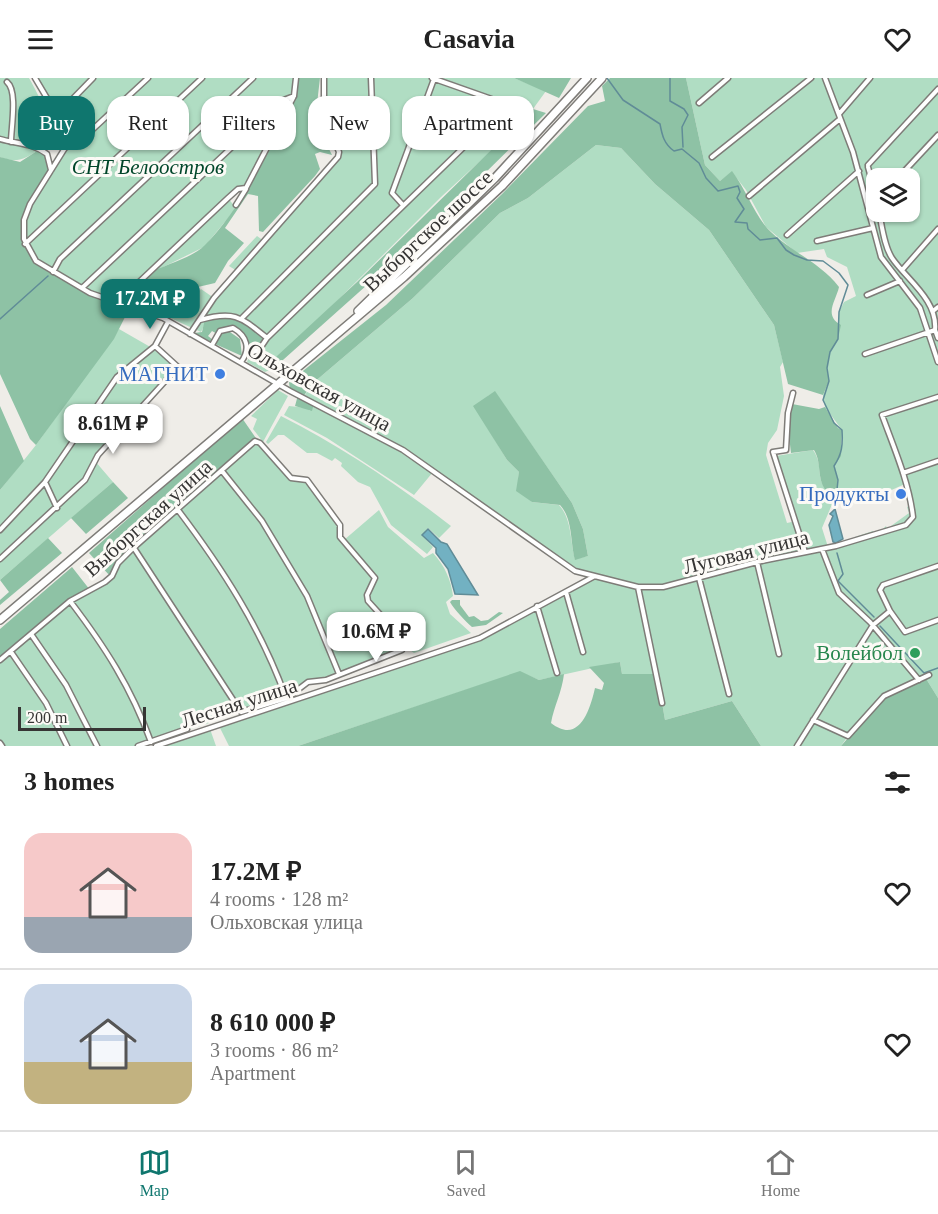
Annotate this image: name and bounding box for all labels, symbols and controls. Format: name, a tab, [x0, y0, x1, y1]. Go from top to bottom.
icon: menu	[24, 23, 57, 56]
icon: heart	[881, 23, 914, 56]
text: Casavia	[423, 24, 515, 54]
chip: Buy	[18, 96, 95, 150]
chip: Rent	[107, 96, 189, 150]
chip: Filters	[201, 96, 296, 150]
chip: New	[308, 96, 390, 150]
chip: Apartment	[402, 96, 534, 150]
park label: СНТ Белоостров	[72, 155, 224, 179]
street label: Выборгское шоссе	[359, 165, 497, 297]
map controls	[866, 168, 920, 222]
button: layers	[866, 168, 920, 222]
pin: 17.2M ₽	[95, 279, 205, 330]
text: 17.2M ₽	[115, 287, 185, 309]
street label: Ольховская улица	[243, 338, 396, 437]
place label: МАГНИТ	[119, 362, 208, 386]
marker: МАГНИТ	[213, 367, 227, 381]
pin: 8.61M ₽	[58, 404, 168, 455]
text: 8.61M ₽	[78, 412, 148, 434]
street label: Выборгская улица	[79, 454, 217, 582]
place label: Продукты	[799, 482, 889, 506]
marker: Продукты	[894, 487, 908, 501]
street label: Луговая улица	[681, 525, 812, 579]
pin: 10.6M ₽	[321, 612, 431, 663]
text: 10.6M ₽	[341, 620, 411, 642]
place label: Волейбол	[816, 641, 903, 665]
marker: Волейбол	[908, 646, 922, 660]
street label: Лесная улица	[178, 673, 301, 733]
scale bar	[18, 704, 146, 732]
text: 200 m	[27, 709, 67, 726]
icon: filters	[881, 766, 914, 799]
text: 3 homes	[24, 767, 114, 796]
icon: home	[72, 857, 144, 929]
text: 17.2M ₽	[210, 857, 302, 886]
icon: heart	[881, 877, 914, 910]
text: 4 rooms · 128 m²	[210, 888, 348, 910]
text: Ольховская улица	[210, 911, 363, 933]
icon: home	[72, 1008, 144, 1080]
text: 8 610 000 ₽	[210, 1008, 336, 1037]
icon: heart	[881, 1028, 914, 1061]
text: 3 rooms · 86 m²	[210, 1039, 338, 1061]
text: Apartment	[210, 1062, 296, 1084]
tab: Map	[138, 1146, 171, 1200]
tab: Saved	[446, 1146, 486, 1200]
tab: Home	[761, 1146, 800, 1200]

